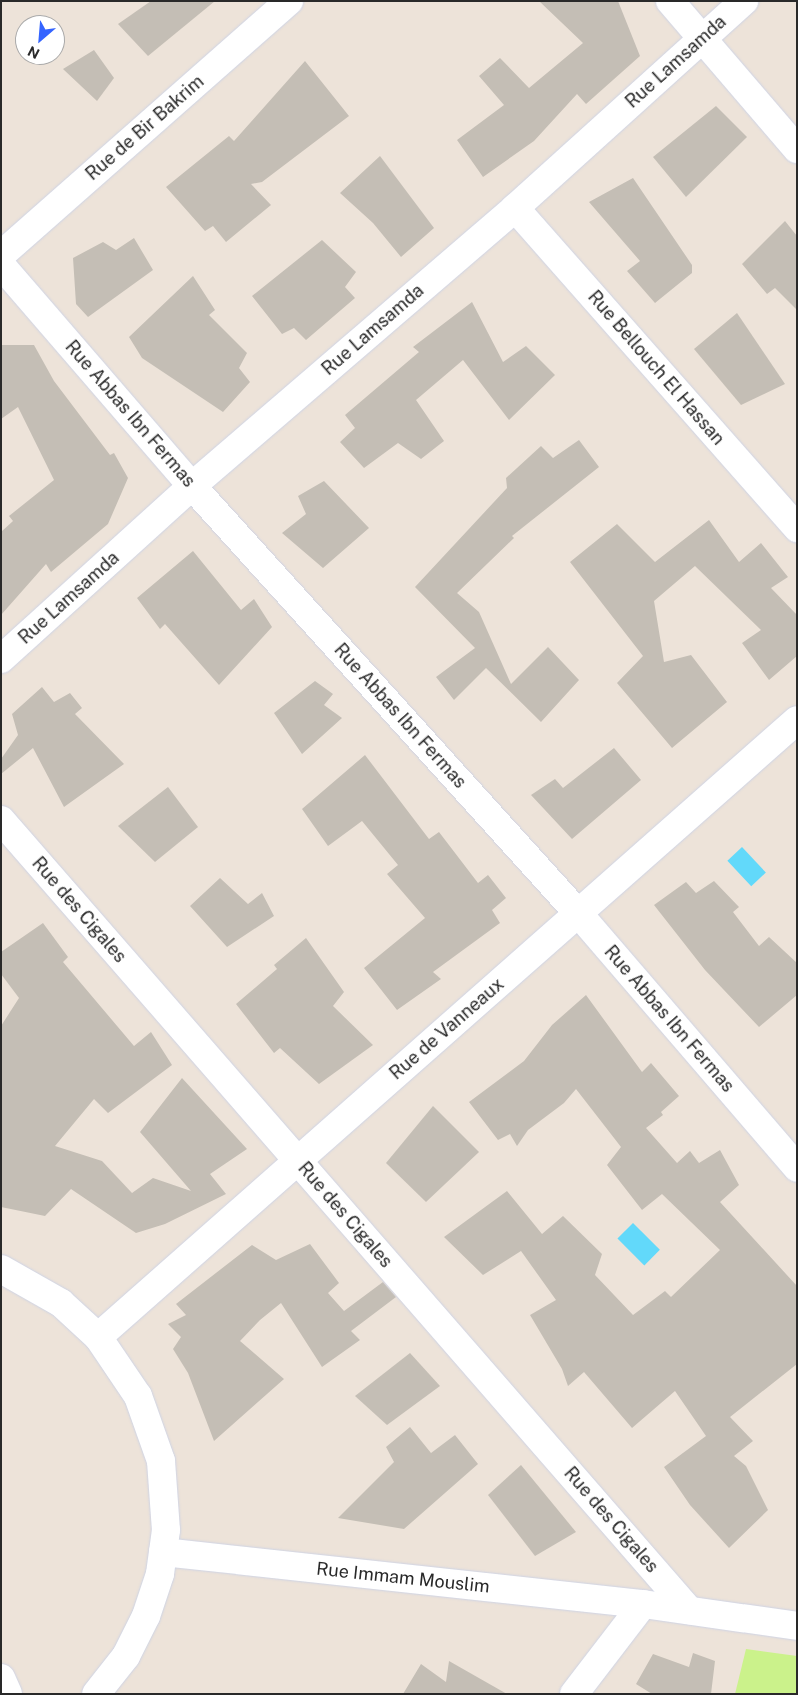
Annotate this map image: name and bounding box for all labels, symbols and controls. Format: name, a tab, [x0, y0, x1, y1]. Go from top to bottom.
street label: Rue Lamsamda	[621, 11, 731, 113]
north arrow	[15, 15, 65, 65]
text: N	[25, 43, 42, 62]
street label: Rue de Bir Bakrim	[81, 71, 209, 185]
street label: Rue Lamsamda	[318, 280, 428, 380]
street label: Rue Bellouch El Hassan	[583, 286, 729, 450]
street label: Rue Abbas Ibn Fermas	[60, 336, 200, 492]
street label: Rue Lamsamda	[14, 547, 124, 649]
street label: Rue Abbas Ibn Fermas	[329, 639, 471, 793]
street label: Rue des Cigales	[27, 853, 131, 967]
street label: Rue Abbas Ibn Fermas	[599, 941, 739, 1097]
street label: Rue de Vanneaux	[385, 973, 509, 1085]
street label: Rue des Cigales	[293, 1158, 397, 1272]
street label: Rue des Cigales	[559, 1463, 663, 1577]
street label: Rue Immam Mouslim	[315, 1558, 491, 1598]

